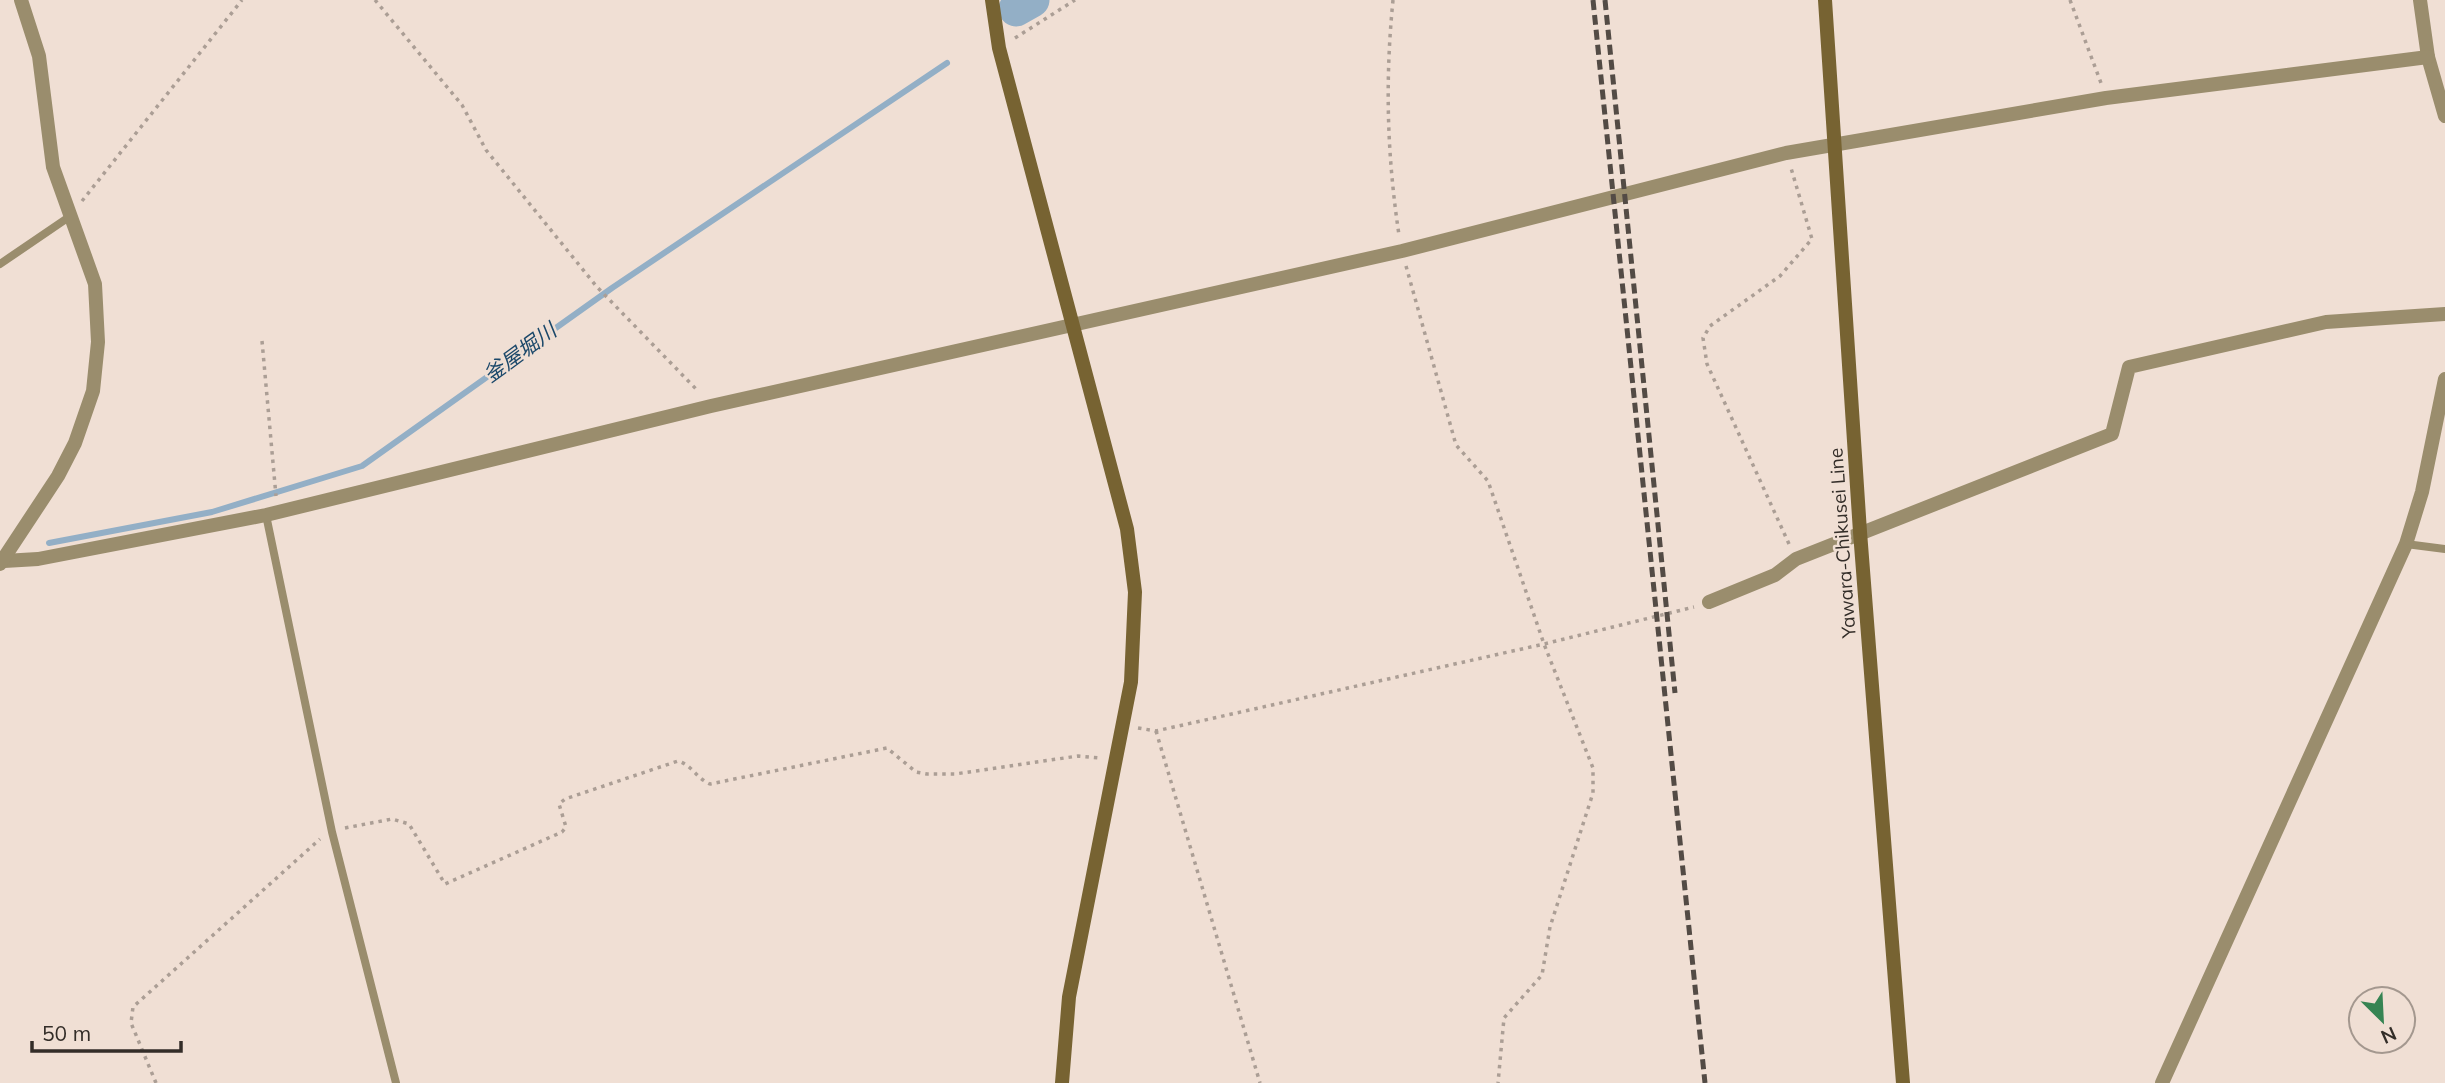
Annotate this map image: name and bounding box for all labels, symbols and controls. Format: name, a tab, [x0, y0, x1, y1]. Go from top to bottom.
water label: 釜屋堀川	[478, 316, 563, 387]
street label: Yawara-Chikusei Line	[1823, 447, 1861, 640]
north arrow	[2347, 985, 2417, 1055]
scale bar	[32, 1010, 180, 1054]
text: 50 m	[42, 1020, 91, 1046]
text: N	[2377, 1022, 2400, 1049]

